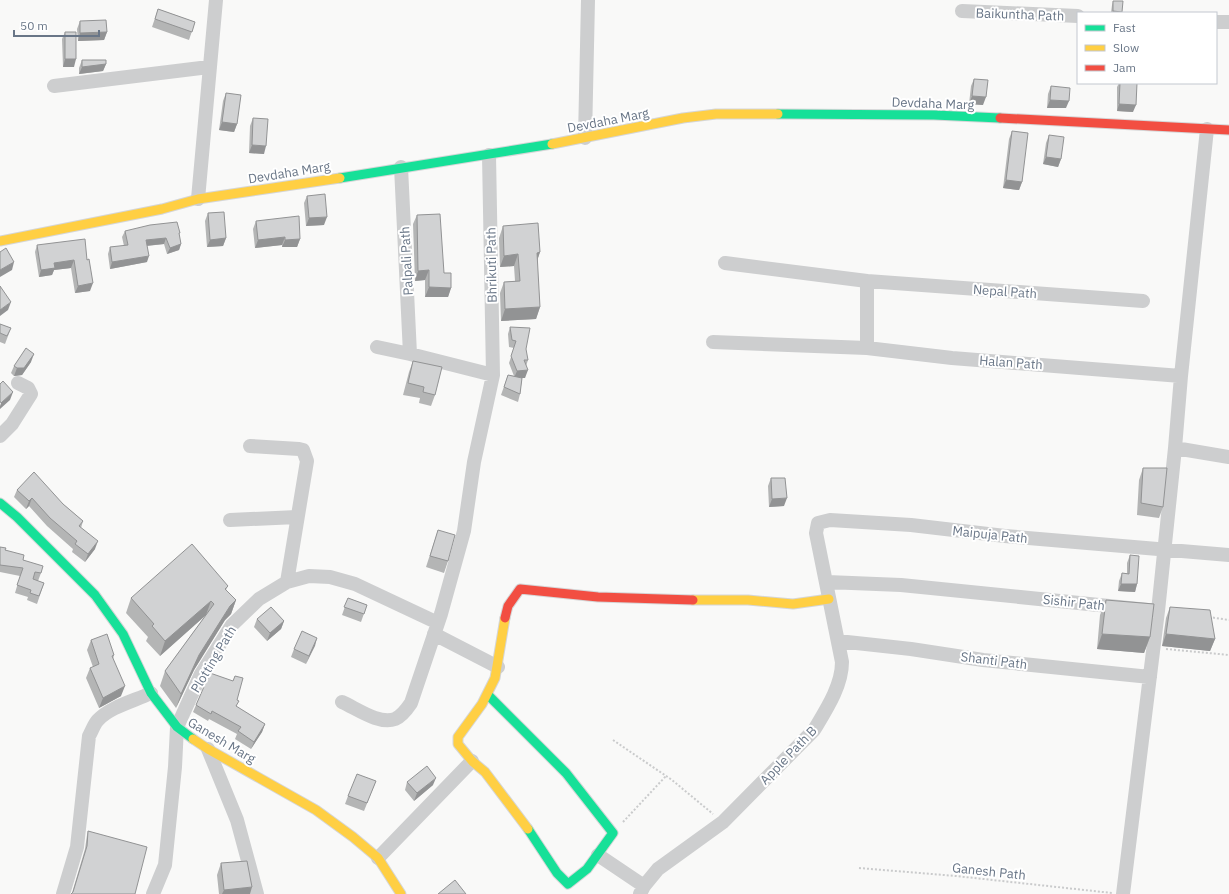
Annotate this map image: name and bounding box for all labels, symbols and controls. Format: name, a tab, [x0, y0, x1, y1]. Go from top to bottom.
street label: Baikuntha Path	[975, 4, 1065, 25]
scale bar	[14, 12, 99, 38]
legend	[1077, 12, 1217, 84]
text: 50 m	[20, 18, 48, 33]
text: Fast	[1113, 20, 1136, 35]
text: Slow	[1113, 40, 1139, 55]
text: Jam	[1113, 60, 1136, 75]
street label: Devdaha Marg	[891, 94, 975, 113]
street label: Devdaha Marg	[566, 104, 650, 137]
street label: Devdaha Marg	[247, 158, 331, 187]
street label: Palpali Path	[396, 226, 417, 296]
street label: Bhrikuti Path	[482, 227, 501, 303]
street label: Nepal Path	[972, 281, 1038, 302]
street label: Halan Path	[979, 352, 1043, 373]
street label: Maipuja Path	[951, 522, 1028, 547]
street label: Sishir Path	[1042, 591, 1106, 614]
street label: Plotting Path	[187, 623, 240, 696]
street label: Shanti Path	[960, 648, 1028, 673]
street label: Ganesh Marg	[185, 714, 259, 767]
street label: Apple Path B	[756, 722, 821, 788]
street label: Ganesh Path	[951, 859, 1027, 884]

